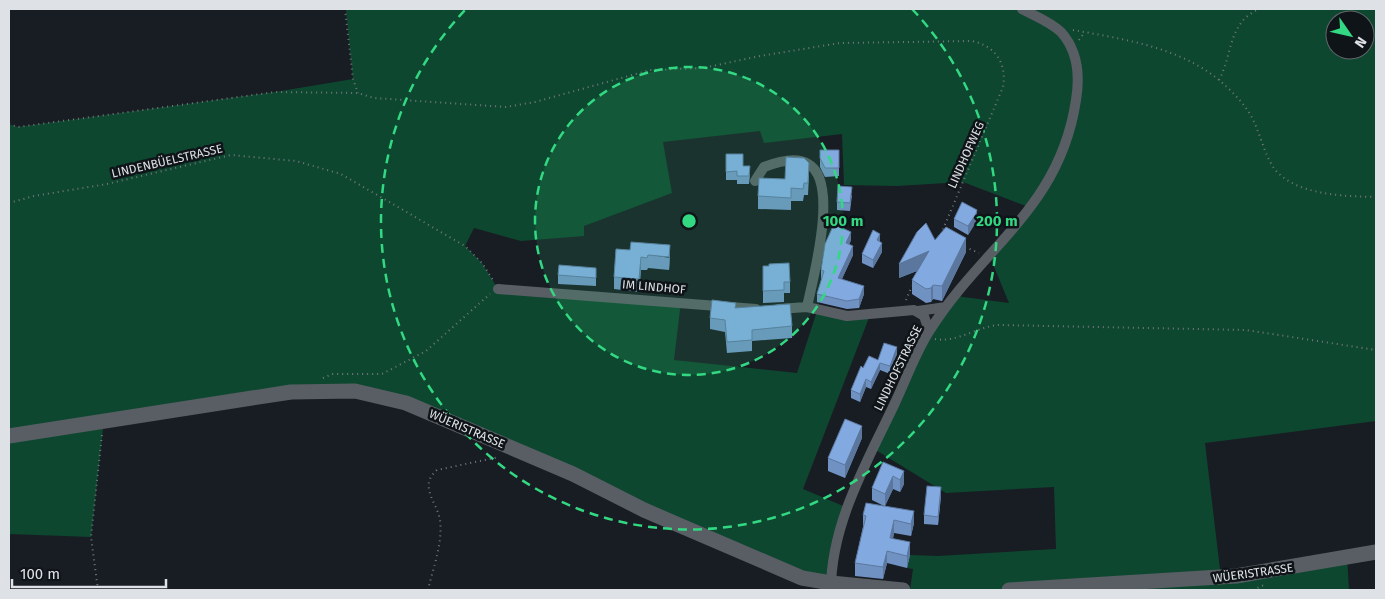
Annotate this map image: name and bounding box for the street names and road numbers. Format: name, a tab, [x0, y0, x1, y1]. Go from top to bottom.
street label: LINDHOFWEG	[945, 119, 987, 191]
street label: LINDENBÜELSTRASSE	[110, 139, 224, 181]
street label: IM LINDHOF	[622, 277, 687, 297]
street label: LINDHOFSTRASSE	[871, 323, 925, 413]
street label: WÜERISTRASSE	[427, 405, 508, 451]
street label: WÜERISTRASSE	[1212, 558, 1294, 586]

